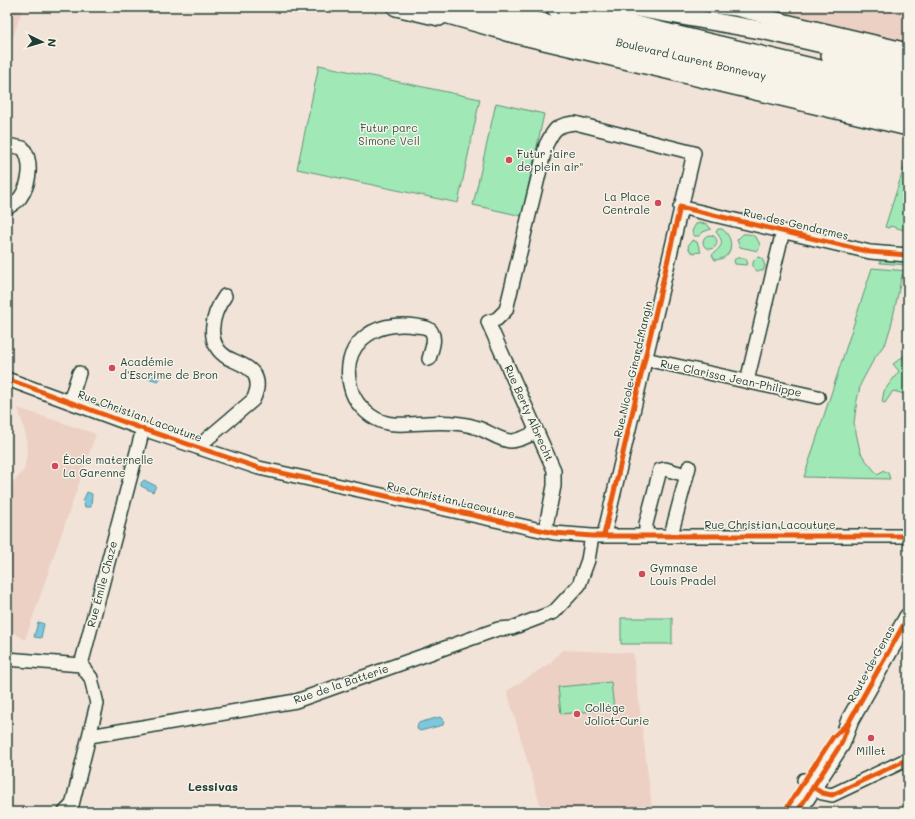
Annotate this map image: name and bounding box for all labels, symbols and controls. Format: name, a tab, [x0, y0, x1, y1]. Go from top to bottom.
north arrow	[22, 22, 62, 62]
street label: Boulevard Laurent Bonnevay	[614, 34, 768, 83]
text: N	[45, 38, 60, 48]
park label: Futur parc Simone Veil	[358, 120, 420, 148]
place label: Futur "aire de plein air"	[517, 146, 583, 174]
marker: Futur "aire de plein air"	[504, 155, 514, 165]
place label: La Place Centrale	[602, 189, 650, 217]
marker: La Place Centrale	[653, 198, 663, 208]
street label: Rue des Gendarmes	[742, 204, 850, 243]
street label: Rue Nicole Girard-Mangin	[610, 299, 656, 439]
place label: Académie d'Escrime de Bron	[120, 354, 218, 382]
street label: Rue Clarissa Jean-Philippe	[659, 355, 803, 400]
street label: Rue Berty Albrecht	[501, 362, 557, 463]
marker: Académie d'Escrime de Bron	[107, 363, 117, 373]
street label: Rue Christian Lacouture	[76, 386, 205, 445]
place label: École maternelle La Garenne	[63, 452, 154, 480]
marker: École maternelle La Garenne	[50, 461, 60, 471]
street label: Rue Christian Lacouture	[386, 477, 517, 522]
street label: Rue Christian Lacouture	[704, 517, 836, 532]
street label: Rue Émile Chaze	[83, 539, 120, 629]
place label: Gymnase Louis Pradel	[650, 560, 716, 588]
marker: Gymnase Louis Pradel	[637, 569, 647, 579]
street label: Route de Genas	[843, 623, 898, 705]
street label: Rue de la Batterie	[291, 660, 391, 707]
place label: Collège Joliot-Curie	[585, 700, 649, 728]
marker: Collège Joliot-Curie	[572, 709, 582, 719]
marker: Millet	[866, 733, 876, 743]
place label: Millet	[856, 743, 886, 758]
district label: Lessivas	[188, 778, 238, 794]

